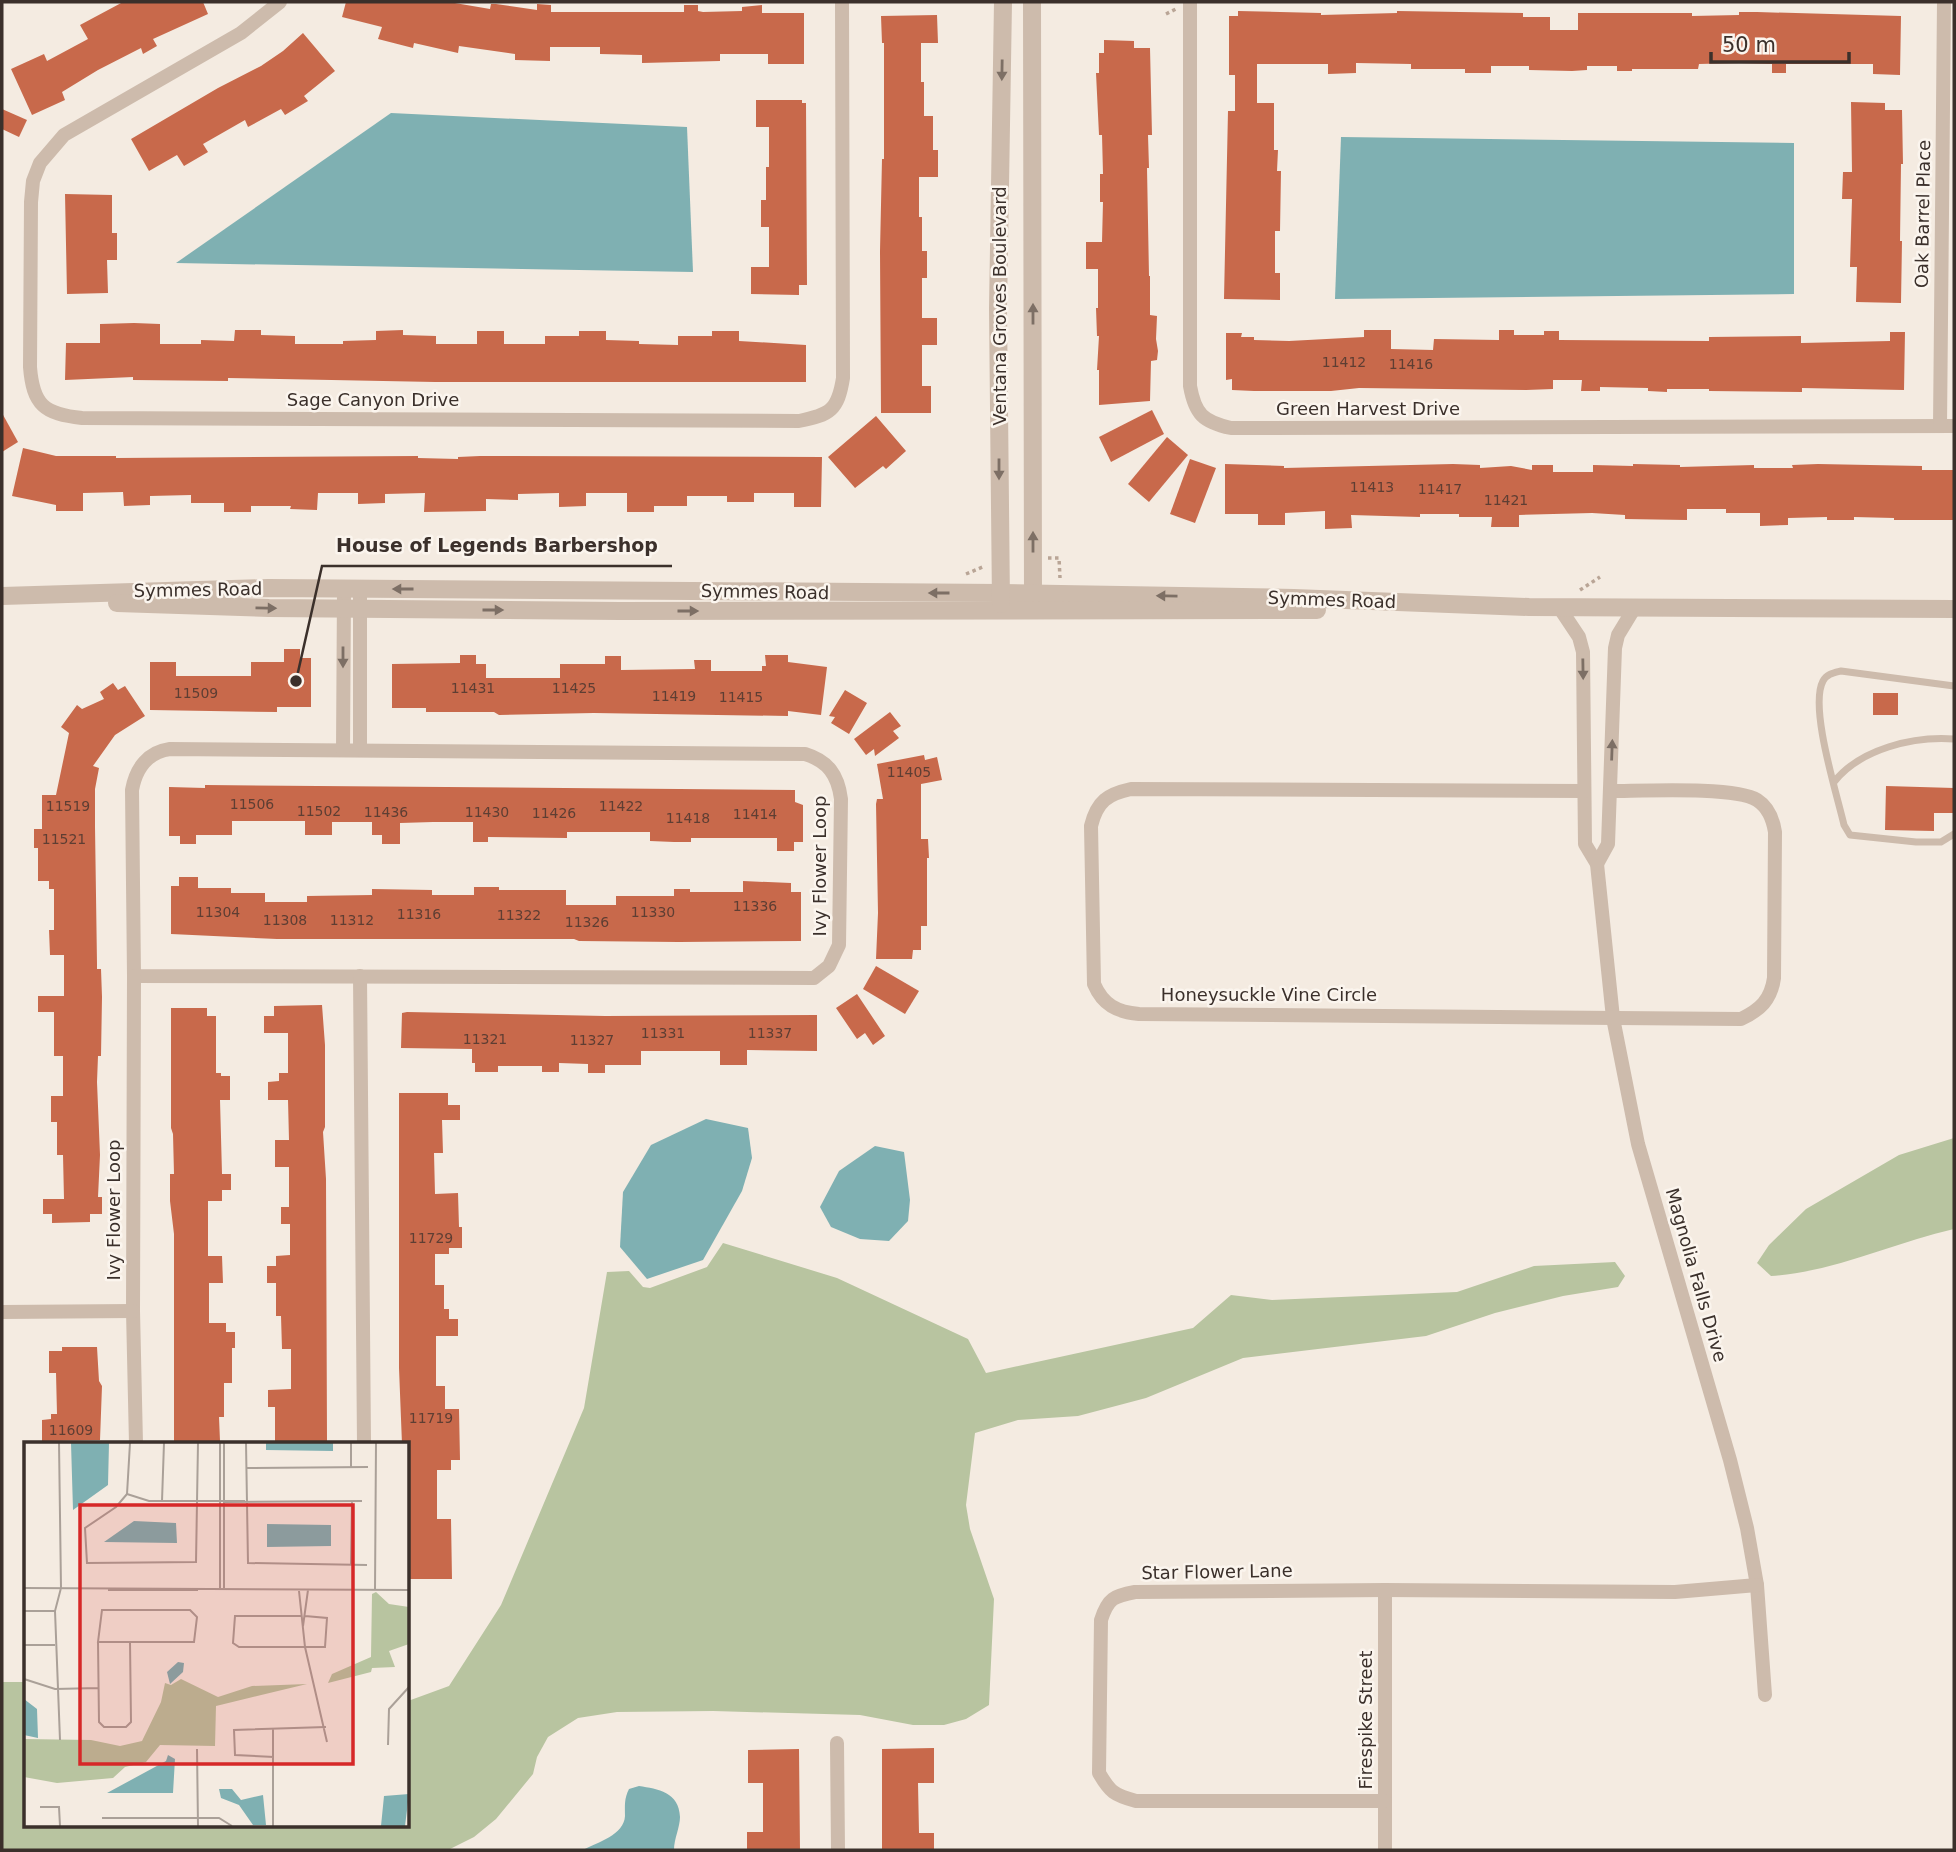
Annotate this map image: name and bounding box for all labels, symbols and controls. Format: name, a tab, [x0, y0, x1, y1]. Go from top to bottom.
scale bar	[1711, 21, 1849, 65]
text: 50 m	[1722, 33, 1776, 57]
one-way arrow	[996, 59, 1008, 81]
street label: Oak Barrel Place	[1911, 140, 1934, 288]
street label: Ventana Groves Boulevard	[989, 186, 1010, 426]
one-way arrow	[1027, 303, 1039, 325]
house number: 11412	[1322, 354, 1366, 370]
house number: 11416	[1389, 356, 1433, 372]
street label: Sage Canyon Drive	[287, 389, 459, 410]
street label: Green Harvest Drive	[1276, 398, 1460, 419]
one-way arrow	[993, 458, 1005, 480]
house number: 11413	[1350, 479, 1394, 495]
house number: 11417	[1418, 481, 1462, 497]
house number: 11421	[1484, 492, 1528, 508]
callout: House of Legends Barbershop	[322, 526, 672, 566]
one-way arrow	[1027, 530, 1039, 552]
text: House of Legends Barbershop	[336, 534, 658, 556]
street label: Symmes Road	[134, 578, 262, 601]
street label: Symmes Road	[701, 580, 829, 603]
one-way arrow	[392, 583, 414, 595]
one-way arrow	[928, 587, 950, 599]
street label: Symmes Road	[1267, 587, 1397, 612]
one-way arrow	[1155, 590, 1177, 602]
one-way arrow	[255, 602, 277, 614]
one-way arrow	[482, 604, 504, 616]
one-way arrow	[677, 605, 699, 617]
one-way arrow	[337, 646, 349, 668]
one-way arrow	[1577, 658, 1589, 680]
house number: 11431	[451, 680, 495, 696]
house number: 11425	[552, 680, 596, 696]
house number: 11509	[174, 685, 218, 701]
house number: 11419	[652, 688, 696, 704]
house number: 11415	[719, 689, 763, 705]
one-way arrow	[1606, 739, 1618, 761]
house number: 11405	[887, 764, 931, 780]
house number: 11506	[230, 796, 274, 812]
street label: Ivy Flower Loop	[809, 796, 830, 936]
house number: 11519	[46, 798, 90, 814]
house number: 11422	[599, 798, 643, 814]
house number: 11502	[297, 803, 341, 819]
house number: 11436	[364, 804, 408, 820]
house number: 11430	[465, 804, 509, 820]
house number: 11426	[532, 805, 576, 821]
house number: 11414	[733, 806, 777, 822]
house number: 11418	[666, 810, 710, 826]
house number: 11521	[42, 831, 86, 847]
house number: 11336	[733, 898, 777, 914]
house number: 11304	[196, 904, 240, 920]
house number: 11330	[631, 904, 675, 920]
house number: 11316	[397, 906, 441, 922]
house number: 11322	[497, 907, 541, 923]
house number: 11308	[263, 912, 307, 928]
house number: 11312	[330, 912, 374, 928]
house number: 11326	[565, 914, 609, 930]
street label: Honeysuckle Vine Circle	[1161, 984, 1377, 1005]
house number: 11331	[641, 1025, 685, 1041]
house number: 11337	[748, 1025, 792, 1041]
house number: 11321	[463, 1031, 507, 1047]
house number: 11327	[570, 1032, 614, 1048]
street label: Ivy Flower Loop	[103, 1140, 124, 1280]
street label: Magnolia Falls Drive	[1662, 1185, 1731, 1364]
house number: 11729	[409, 1230, 453, 1246]
house number: 11719	[409, 1410, 453, 1426]
house number: 11609	[49, 1422, 93, 1438]
inset map	[24, 1442, 410, 1828]
street label: Star Flower Lane	[1141, 1560, 1293, 1583]
street label: Firespike Street	[1355, 1650, 1376, 1790]

